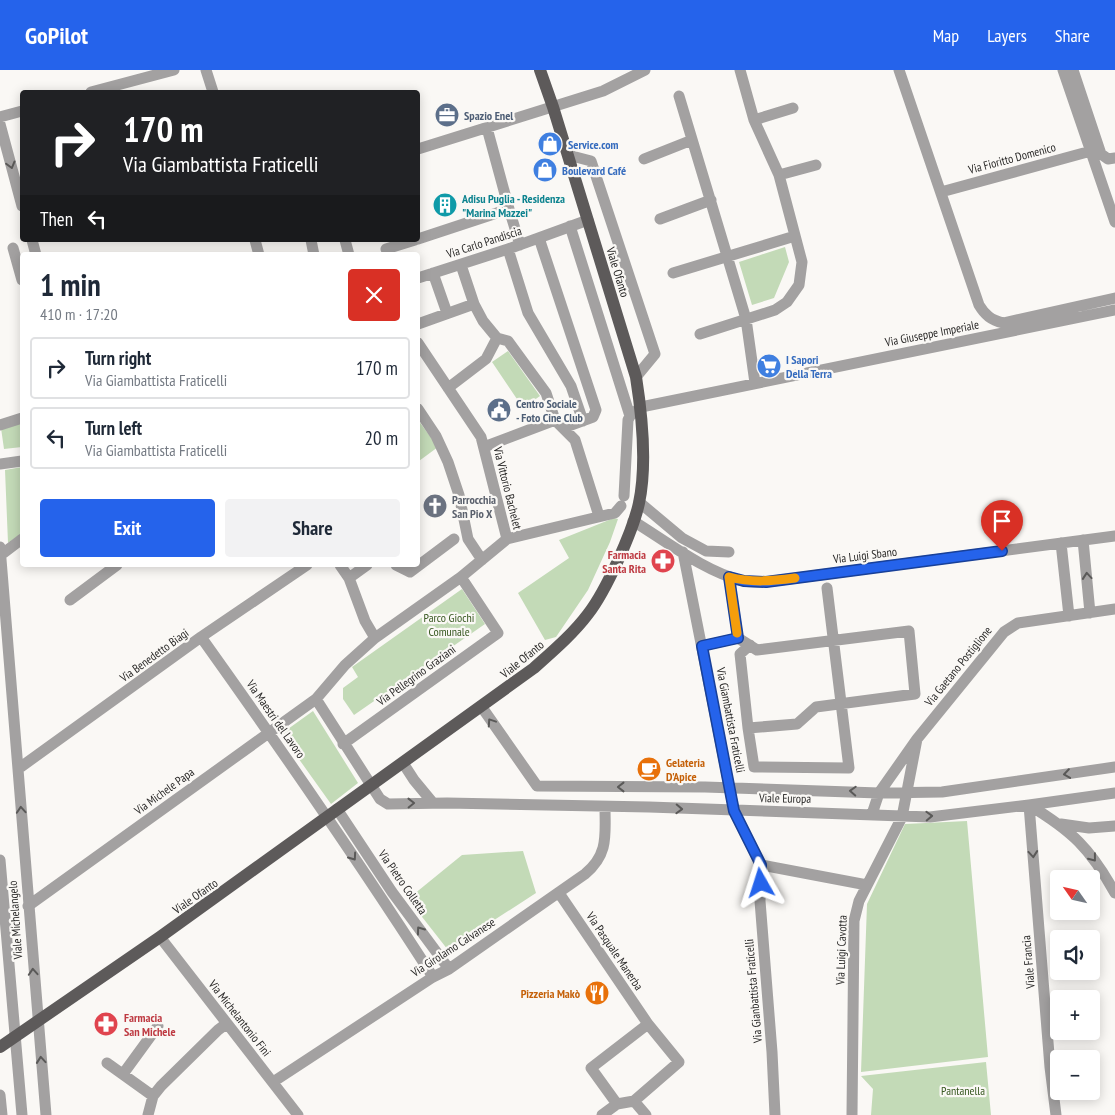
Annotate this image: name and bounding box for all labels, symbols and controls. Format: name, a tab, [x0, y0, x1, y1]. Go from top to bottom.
text: GoPilot	[25, 20, 88, 51]
text: Map	[933, 24, 959, 47]
text: Layers	[987, 24, 1027, 47]
text: Share	[1055, 24, 1090, 47]
office icon: Spazio Enel	[434, 102, 460, 128]
text: 170 m	[123, 106, 204, 152]
place label: Spazio Enel	[464, 108, 513, 123]
icon: right	[40, 110, 105, 175]
shop icon: Service.com	[537, 131, 563, 157]
place label: Service.com	[568, 137, 619, 152]
street label: Via Fioritto Domenico	[966, 139, 1057, 177]
text: Via Giambattista Fraticelli	[123, 150, 319, 178]
shop icon: Boulevard Café	[532, 157, 558, 183]
one-way arrow	[6, 161, 16, 169]
place label: Boulevard Café	[562, 163, 626, 178]
place label: Adisu Puglia - Residenza "Marina Mazzei"	[461, 191, 565, 220]
building icon: Adisu Puglia - Residenza "Marina Mazzei"	[432, 192, 458, 218]
icon: left	[83, 205, 111, 233]
text: Then	[40, 207, 73, 231]
street label: Via Carlo Pandiscia	[444, 223, 524, 262]
street label: Viale Ofanto	[603, 244, 633, 299]
text: 1 min	[40, 265, 101, 304]
button: close	[348, 269, 400, 321]
text: 410 m · 17:20	[40, 304, 118, 324]
street label: Via Giuseppe Imperiale	[883, 317, 980, 350]
text: Turn right	[85, 346, 151, 370]
place label: I Sapori Della Terra	[786, 352, 832, 381]
supermarket icon: I Sapori Della Terra	[756, 353, 782, 379]
icon: right	[42, 354, 70, 382]
text: 170 m	[356, 356, 398, 380]
text: Via Giambattista Fraticelli	[85, 370, 227, 390]
place label: Centro Sociale - Foto Cine Club	[516, 396, 584, 425]
public building icon: Centro Sociale - Foto Cine Club	[486, 397, 512, 423]
text: Turn left	[85, 416, 142, 440]
icon: left	[42, 424, 70, 452]
text: 20 m	[365, 426, 398, 450]
text: Via Giambattista Fraticelli	[85, 440, 227, 460]
street label: Via Vittorio Bachelet	[490, 444, 526, 532]
place label: Parrocchia San Pio X	[452, 492, 496, 521]
church icon: Parrocchia San Pio X	[422, 493, 448, 519]
button: Exit	[40, 499, 215, 557]
button: Share	[225, 499, 400, 557]
pin	[981, 500, 1023, 551]
icon: arrive	[988, 507, 1016, 535]
street label: Via Luigi Sbano	[831, 544, 898, 566]
place label: Farmacia Santa Rita	[602, 547, 646, 576]
pharmacy icon: Farmacia Santa Rita	[650, 548, 676, 574]
one-way arrow	[1082, 572, 1093, 580]
park label: Parco Giochi Comunale	[424, 610, 474, 639]
street label: Via Gaetano Postiglione	[921, 623, 995, 710]
street label: Via Benedetto Biagi	[116, 625, 191, 686]
street label: Viale Ofanto	[497, 637, 547, 682]
street label: Via Pellegrino Graziani	[373, 641, 458, 709]
street label: Via Giambattista Fraticelli	[713, 665, 749, 774]
street label: Via Maestri del Lavoro	[243, 676, 309, 761]
one-way arrow	[488, 718, 498, 727]
place label: Gelateria D'Apice	[666, 755, 705, 784]
cafe icon: Gelateria D'Apice	[636, 756, 662, 782]
street label: Via Michele Papa	[130, 764, 197, 818]
one-way arrow	[1062, 768, 1070, 779]
one-way arrow	[616, 782, 624, 792]
one-way arrow	[849, 786, 857, 797]
street label: Viale Europa	[758, 790, 811, 806]
one-way arrow	[408, 798, 416, 808]
one-way arrow	[675, 803, 683, 814]
one-way arrow	[16, 806, 27, 814]
one-way arrow	[925, 811, 933, 822]
street label: Via Pietro Colletta	[375, 846, 431, 917]
one-way arrow	[1027, 850, 1038, 858]
one-way arrow	[347, 851, 356, 861]
one-way arrow	[1087, 852, 1096, 862]
position arrow	[734, 856, 786, 908]
north arrow	[1050, 870, 1100, 920]
map controls	[1050, 870, 1100, 1100]
street label: Viale Ofanto	[169, 875, 220, 917]
street label: Viale Michelangelo	[5, 880, 25, 961]
street label: Via Pasquale Manerba	[583, 908, 647, 993]
street label: Via Girolamo Calvanese	[407, 914, 498, 980]
street label: Via Luigi Cavotta	[832, 915, 850, 986]
one-way arrow	[417, 926, 426, 936]
button: sound	[1050, 930, 1100, 980]
street label: Viale Francia	[1018, 935, 1038, 990]
street label: Via Gianbattista Fraticelli	[741, 938, 765, 1045]
one-way arrow	[28, 968, 39, 976]
street label: Via Michelantonio Fini	[205, 976, 274, 1059]
restaurant icon: Pizzeria Makò	[584, 980, 610, 1006]
place label: Pizzeria Makò	[521, 986, 581, 1001]
button: +	[1050, 990, 1100, 1040]
place label: Farmacia San Michele	[124, 1010, 176, 1039]
pharmacy icon: Farmacia San Michele	[93, 1011, 119, 1037]
button: −	[1050, 1050, 1100, 1100]
one-way arrow	[36, 1056, 47, 1064]
park label: Pantanella	[941, 1083, 985, 1098]

